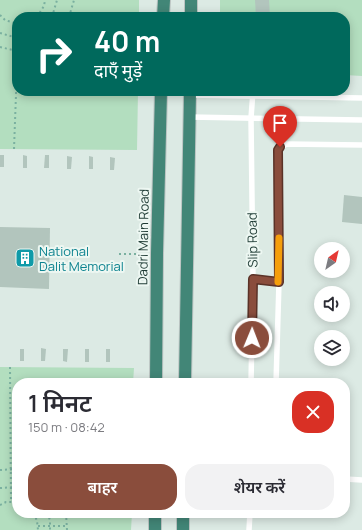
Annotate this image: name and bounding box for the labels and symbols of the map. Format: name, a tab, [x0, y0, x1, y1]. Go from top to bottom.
pin	[263, 106, 297, 147]
street label: Dadri Main Road	[133, 189, 153, 285]
street label: Slip Road	[243, 212, 261, 268]
place label: National Dalit Memorial	[39, 242, 124, 275]
north arrow	[314, 242, 350, 278]
building icon: National Dalit Memorial	[14, 247, 36, 269]
position arrow	[231, 317, 273, 359]

